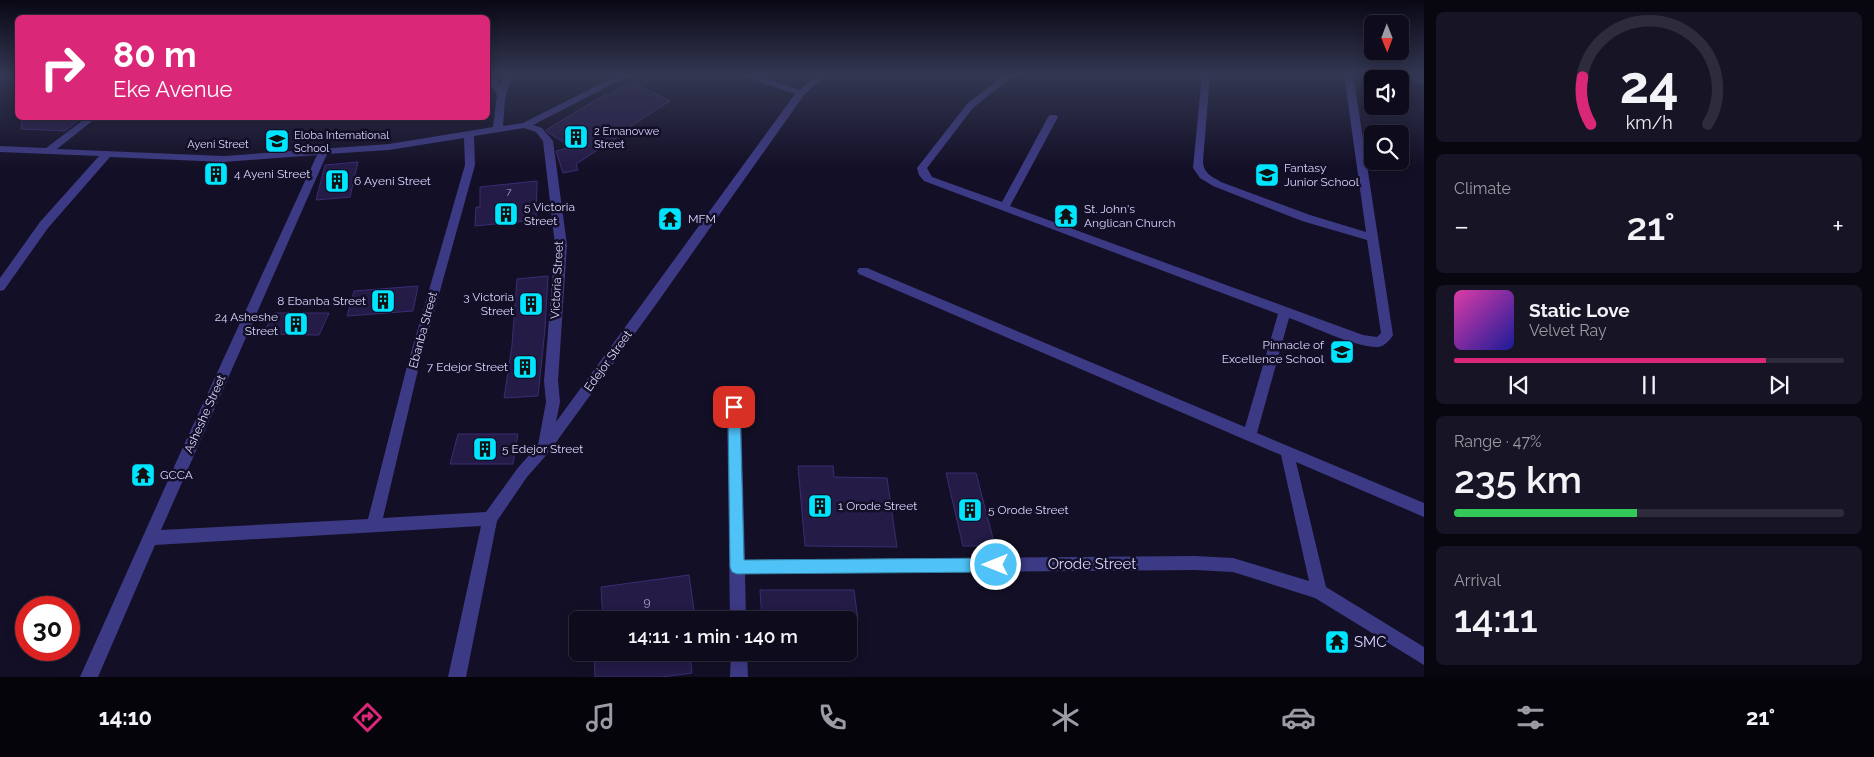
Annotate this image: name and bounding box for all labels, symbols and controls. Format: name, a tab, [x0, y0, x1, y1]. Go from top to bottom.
north arrow	[1364, 15, 1409, 60]
map controls	[1364, 15, 1409, 170]
text: 80 m	[113, 34, 197, 75]
icon: right	[30, 35, 95, 100]
text: 24	[1619, 54, 1679, 115]
button: sound	[1364, 70, 1409, 115]
text: Eke Avenue	[113, 76, 233, 102]
text: km/h	[1625, 112, 1673, 133]
building icon: 2 Emanovwe Street	[563, 124, 589, 150]
place label: 2 Emanovwe Street	[594, 125, 660, 151]
button: search	[1364, 125, 1409, 170]
school or university icon: Eloba International School	[264, 128, 290, 154]
place label: Eloba International School	[294, 129, 389, 155]
street label: Ayeni Street	[187, 138, 249, 151]
building icon: 4 Ayeni Street	[203, 161, 229, 187]
place label: Fantasy Junior School	[1284, 161, 1360, 189]
school or university icon: Fantasy Junior School	[1254, 162, 1280, 188]
place label: 4 Ayeni Street	[234, 167, 310, 181]
building icon: 6 Ayeni Street	[324, 168, 350, 194]
place label: 6 Ayeni Street	[354, 174, 431, 188]
text: Climate	[1454, 179, 1511, 198]
house number: 7	[506, 186, 512, 197]
place label: 5 Victoria Street	[524, 200, 575, 228]
building icon: 5 Victoria Street	[493, 201, 519, 227]
place label: St. John's Anglican Church	[1084, 202, 1176, 230]
temple icon: St. John's Anglican Church	[1053, 203, 1079, 229]
text: 21°	[1626, 204, 1675, 249]
temple icon: MFM	[657, 206, 683, 232]
text: −	[1454, 210, 1469, 243]
text: +	[1832, 210, 1844, 243]
place label: MFM	[688, 212, 716, 226]
street label: Victoria Street	[548, 241, 566, 319]
building icon: 8 Ebanba Street	[370, 288, 396, 314]
street label: Ebanba Street	[406, 290, 440, 370]
place label: 3 Victoria Street	[463, 290, 514, 318]
building icon: 3 Victoria Street	[518, 291, 544, 317]
place label: 8 Ebanba Street	[277, 294, 366, 308]
text: Static Love	[1529, 299, 1630, 321]
place label: 24 Asheshe Street	[215, 310, 278, 338]
building icon: 24 Asheshe Street	[283, 311, 309, 337]
text: Velvet Ray	[1529, 321, 1607, 340]
street label: Edejor Street	[581, 328, 635, 394]
place label: Pinnacle of Excellence School	[1222, 338, 1325, 366]
school or university icon: Pinnacle of Excellence School	[1329, 339, 1355, 365]
building icon: 7 Edejor Street	[512, 354, 538, 380]
place label: 7 Edejor Street	[427, 360, 508, 374]
icon: previous	[1505, 371, 1533, 399]
icon: pause	[1635, 371, 1663, 399]
icon: next	[1765, 371, 1793, 399]
street label: Asheshe Street	[182, 373, 228, 455]
pin	[713, 386, 755, 428]
icon: arrive	[720, 393, 748, 421]
text: Range · 47%	[1454, 432, 1541, 451]
building icon: 5 Edejor Street	[472, 436, 498, 462]
place label: 5 Edejor Street	[502, 442, 583, 456]
text: 235 km	[1454, 457, 1582, 502]
temple icon: GCCA	[130, 462, 156, 488]
place label: GCCA	[160, 468, 193, 482]
building icon: 1 Orode Street	[807, 493, 833, 519]
building icon: 5 Orode Street	[957, 497, 983, 523]
place label: 1 Orode Street	[838, 499, 917, 513]
place label: 5 Orode Street	[988, 503, 1069, 517]
position arrow	[969, 538, 1021, 590]
street label: Orode Street	[1048, 555, 1136, 573]
text: Arrival	[1454, 571, 1501, 590]
house number: 9	[643, 595, 651, 609]
speed limit sign: 30	[15, 596, 80, 661]
text: 14:11	[1454, 596, 1538, 641]
text: 14:11 · 1 min · 140 m	[628, 625, 798, 647]
temple icon: SMC	[1324, 629, 1350, 655]
place label: SMC	[1354, 633, 1387, 651]
icon: directions	[350, 700, 385, 735]
icon: music	[583, 700, 618, 735]
icon: phone	[815, 700, 850, 735]
icon: climate	[1048, 700, 1083, 735]
icon: car	[1281, 700, 1316, 735]
icon: filters	[1513, 700, 1548, 735]
text: 14:10	[99, 704, 152, 730]
text: 21°	[1746, 704, 1775, 730]

